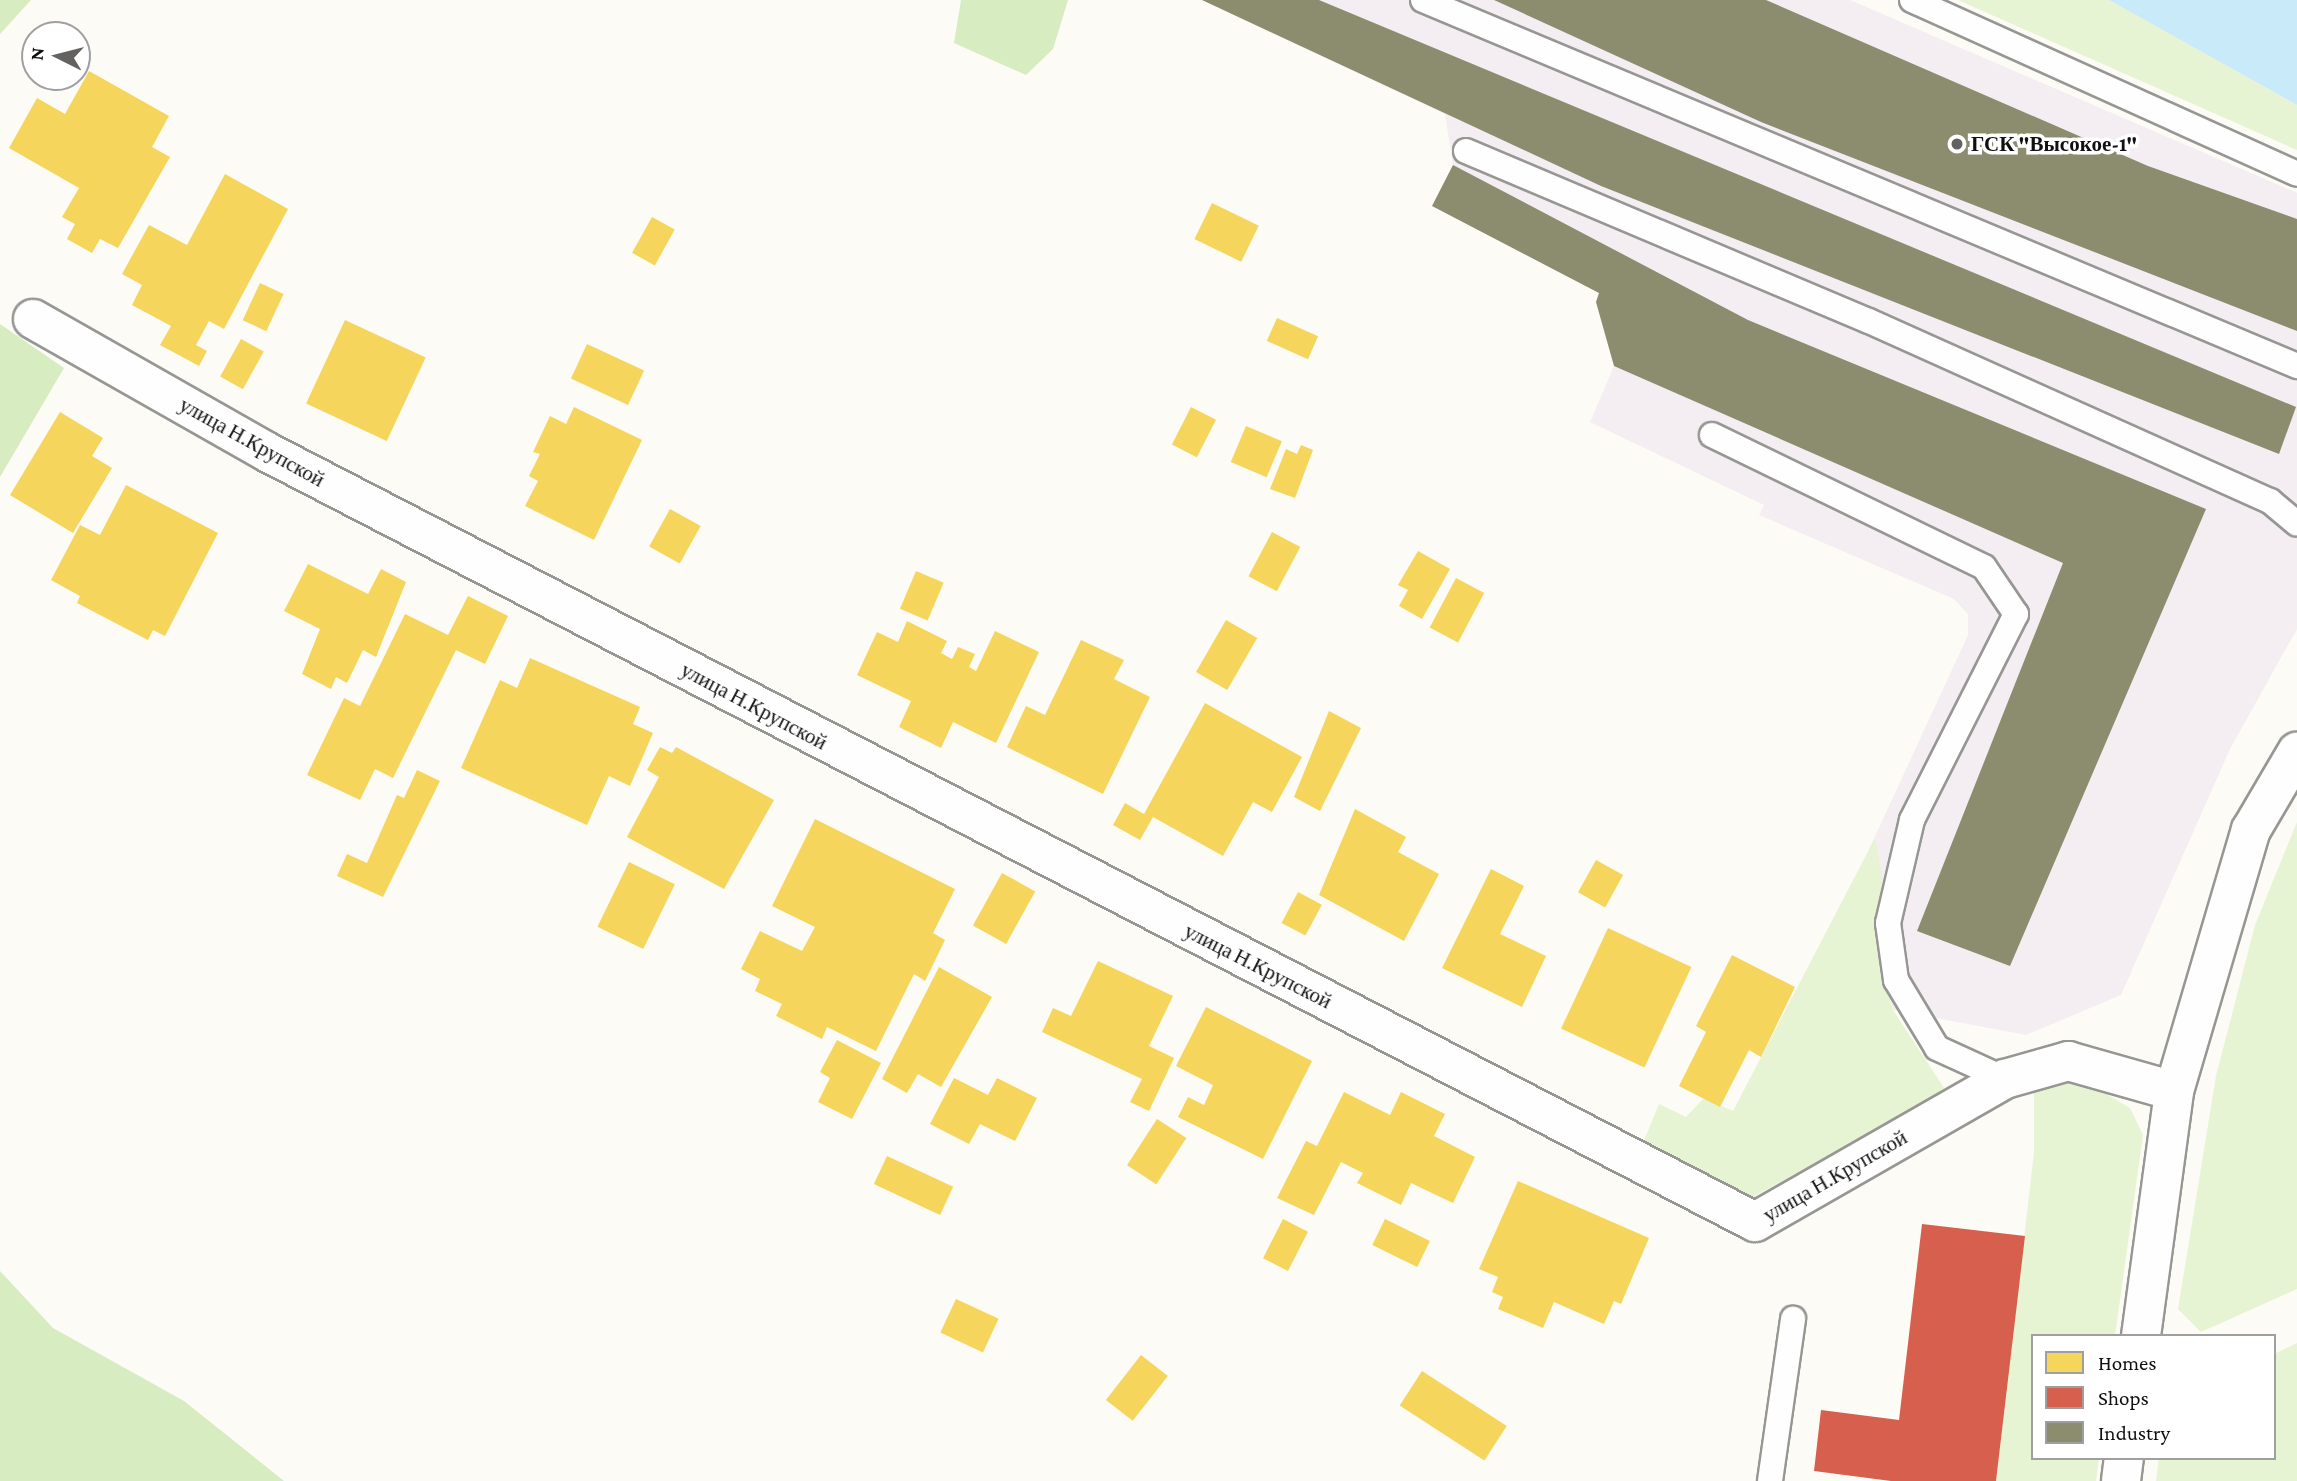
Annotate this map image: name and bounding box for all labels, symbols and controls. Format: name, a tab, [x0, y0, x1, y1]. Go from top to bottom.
north arrow	[21, 21, 91, 91]
text: N	[25, 46, 48, 62]
place label: ГСК "Высокое-1"	[1971, 131, 2137, 157]
marker: ГСК "Высокое-1"	[1949, 136, 1965, 152]
street label: улица Н.Крупской	[175, 392, 329, 492]
street label: улица Н.Крупской	[677, 657, 831, 755]
street label: улица Н.Крупской	[1180, 918, 1336, 1014]
street label: улица Н.Крупской	[1759, 1125, 1911, 1227]
legend	[2031, 1334, 2276, 1460]
text: Homes	[2098, 1351, 2157, 1375]
text: Shops	[2098, 1386, 2149, 1410]
text: Industry	[2098, 1421, 2170, 1445]

